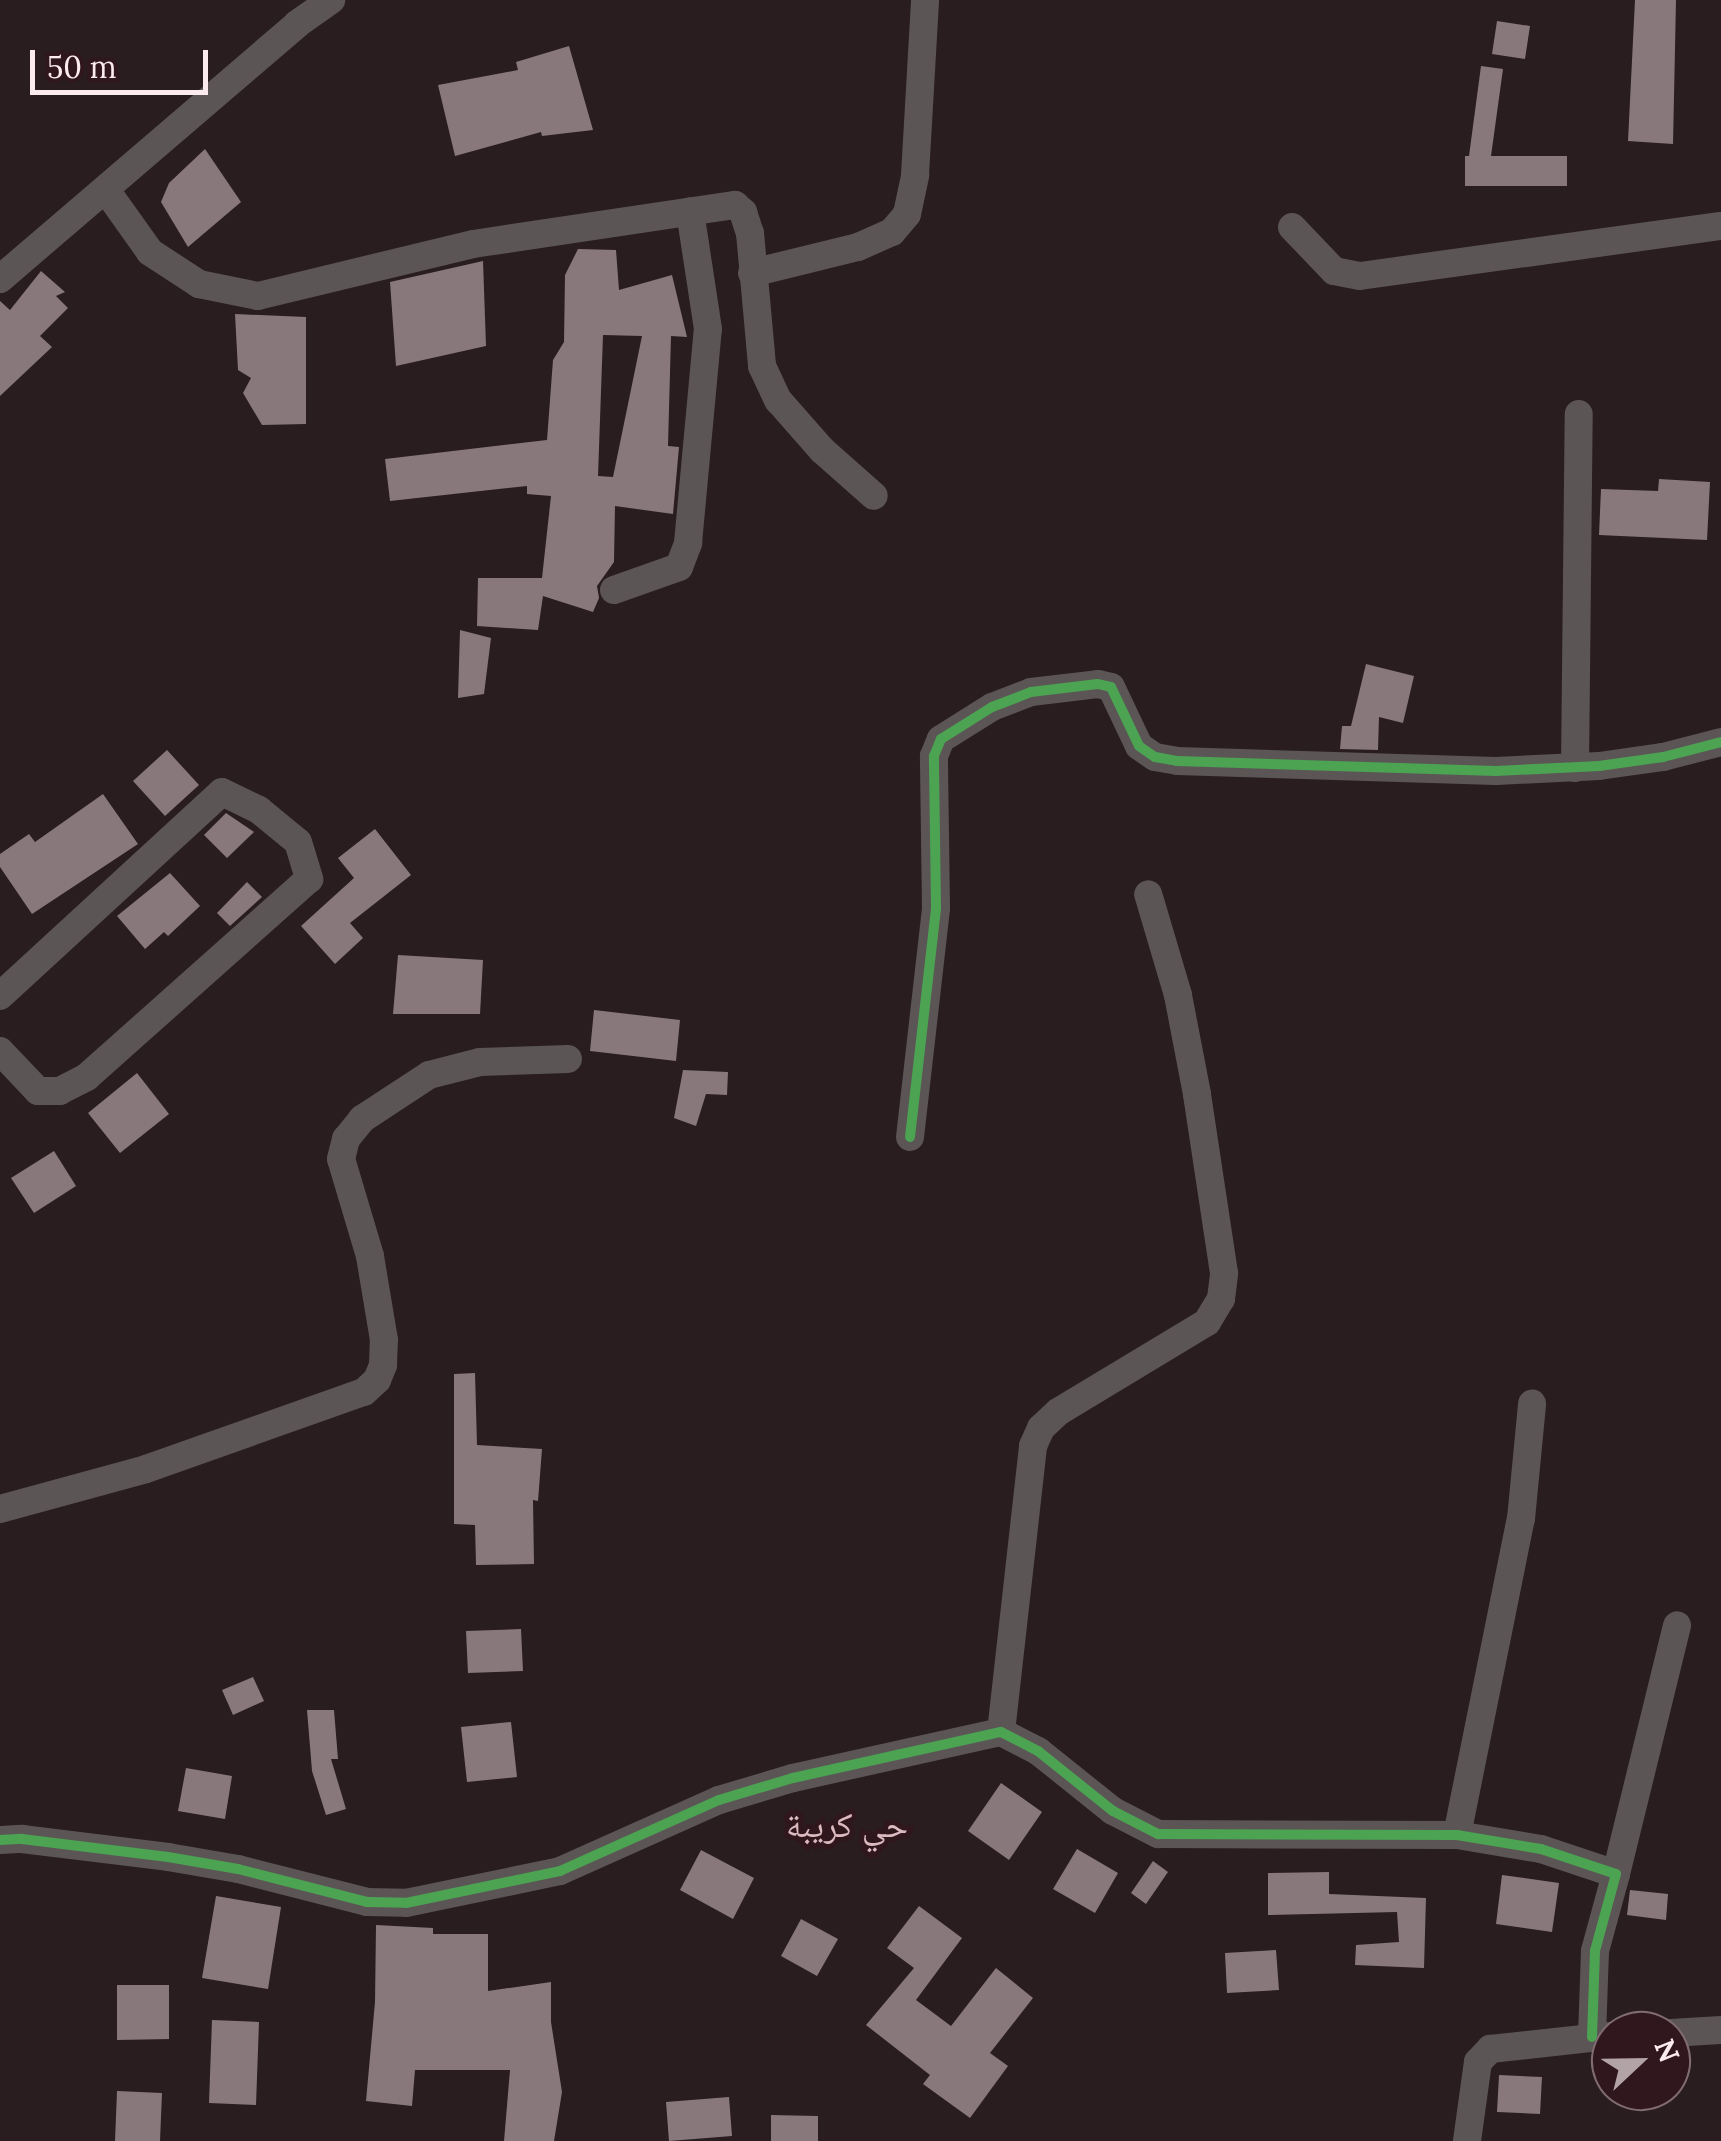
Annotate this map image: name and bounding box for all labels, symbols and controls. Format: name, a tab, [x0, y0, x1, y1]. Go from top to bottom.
scale bar	[35, 30, 212, 92]
text: 50 m	[47, 48, 117, 86]
district label: حي كريبة	[786, 1804, 908, 1846]
north arrow	[1591, 2011, 1691, 2111]
text: N	[1646, 2034, 1688, 2067]

